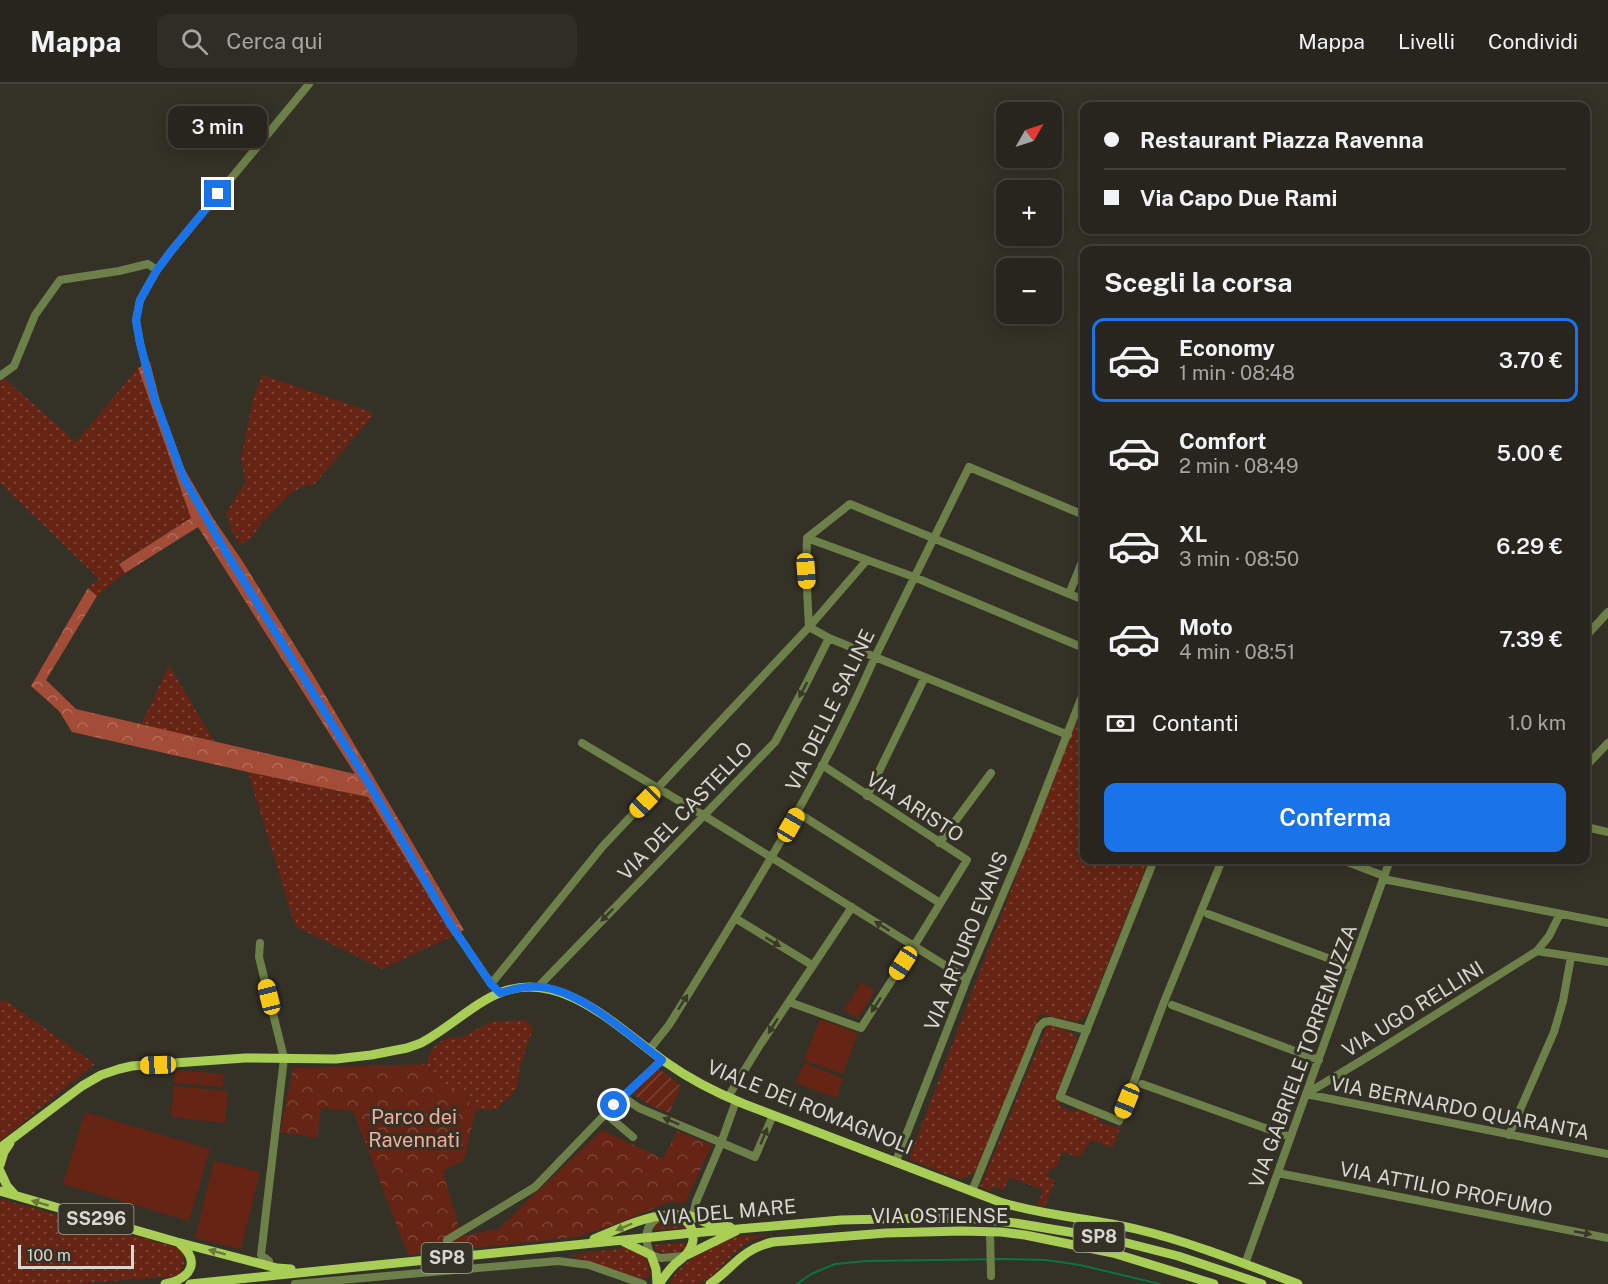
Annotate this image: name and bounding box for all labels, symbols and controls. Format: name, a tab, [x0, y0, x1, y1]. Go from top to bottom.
search box	[157, 14, 577, 68]
text: Mappa	[30, 25, 121, 58]
icon: search	[178, 25, 211, 58]
text: Cerca qui	[226, 28, 323, 54]
text: Mappa	[1298, 29, 1365, 54]
text: Livelli	[1398, 29, 1455, 54]
text: Condividi	[1488, 29, 1578, 54]
north arrow	[996, 102, 1062, 168]
map controls	[996, 102, 1062, 324]
callout: 3 min	[168, 107, 268, 149]
text: 3 min	[191, 115, 244, 139]
text: Restaurant Piazza Ravenna	[1140, 127, 1424, 153]
route end	[204, 180, 231, 207]
button: +	[996, 180, 1062, 246]
text: Via Capo Due Rami	[1140, 185, 1337, 211]
button: −	[996, 258, 1062, 324]
text: Scegli la corsa	[1104, 266, 1293, 298]
icon: car	[1107, 333, 1161, 387]
text: Economy	[1179, 335, 1275, 361]
text: 3.70 €	[1499, 347, 1563, 373]
text: 1 min · 08:48	[1179, 361, 1295, 385]
icon: car	[1107, 426, 1161, 480]
text: Comfort	[1179, 428, 1266, 454]
text: 5.00 €	[1496, 440, 1563, 466]
text: 2 min · 08:49	[1179, 454, 1298, 478]
icon: car	[1107, 519, 1161, 573]
text: XL	[1179, 521, 1207, 547]
text: 6.29 €	[1496, 533, 1563, 559]
text: 3 min · 08:50	[1179, 547, 1299, 571]
car	[796, 552, 816, 590]
icon: car	[1107, 612, 1161, 666]
text: Moto	[1179, 614, 1233, 640]
street label: VIA DELLE SALINE	[780, 625, 880, 795]
text: 7.39 €	[1499, 626, 1563, 652]
text: 4 min · 08:51	[1179, 640, 1295, 664]
one-way arrow	[798, 682, 808, 699]
icon: cash	[1104, 707, 1137, 740]
text: Contanti	[1152, 710, 1239, 736]
text: 1.0 km	[1508, 711, 1566, 735]
street label: VIA DEL CASTELLO	[613, 737, 757, 885]
street label: VIA ARISTO	[862, 767, 968, 847]
car	[626, 783, 664, 821]
button: Conferma	[1104, 783, 1566, 852]
car	[774, 805, 808, 845]
street label: VIA ARTURO EVANS	[919, 848, 1013, 1034]
one-way arrow	[600, 908, 614, 923]
one-way arrow	[874, 921, 890, 932]
street label: VIA GABRIELE TORREMUZZA	[1244, 921, 1362, 1191]
one-way arrow	[765, 936, 781, 947]
car	[886, 943, 920, 983]
street label: VIA UGO RELLINI	[1338, 956, 1488, 1062]
car	[256, 977, 282, 1017]
one-way arrow	[677, 994, 688, 1010]
one-way arrow	[871, 997, 882, 1013]
one-way arrow	[767, 1017, 779, 1033]
car	[140, 1055, 176, 1075]
street label: VIALE DEI ROMAGNOLI	[704, 1055, 916, 1159]
street label: VIA BERNARDO QUARANTA	[1328, 1071, 1592, 1145]
car	[1112, 1081, 1142, 1121]
route start	[600, 1091, 627, 1118]
park label: Parco dei Ravennati	[368, 1105, 460, 1152]
one-way arrow	[662, 1116, 680, 1126]
one-way arrow	[759, 1126, 769, 1144]
street label: VIA ATTILIO PROFUMO	[1338, 1157, 1554, 1221]
street label: VIA DEL MARE	[657, 1194, 797, 1230]
one-way arrow	[31, 1197, 50, 1207]
road number: SS296	[58, 1204, 134, 1234]
street label: VIA OSTIENSE	[872, 1204, 1008, 1228]
road number: SP8	[1074, 1222, 1124, 1252]
one-way arrow	[615, 1223, 633, 1232]
one-way arrow	[1574, 1229, 1593, 1238]
scale bar	[18, 1242, 134, 1270]
road number: SP8	[422, 1243, 472, 1273]
text: 100 m	[27, 1246, 71, 1265]
one-way arrow	[208, 1247, 226, 1257]

